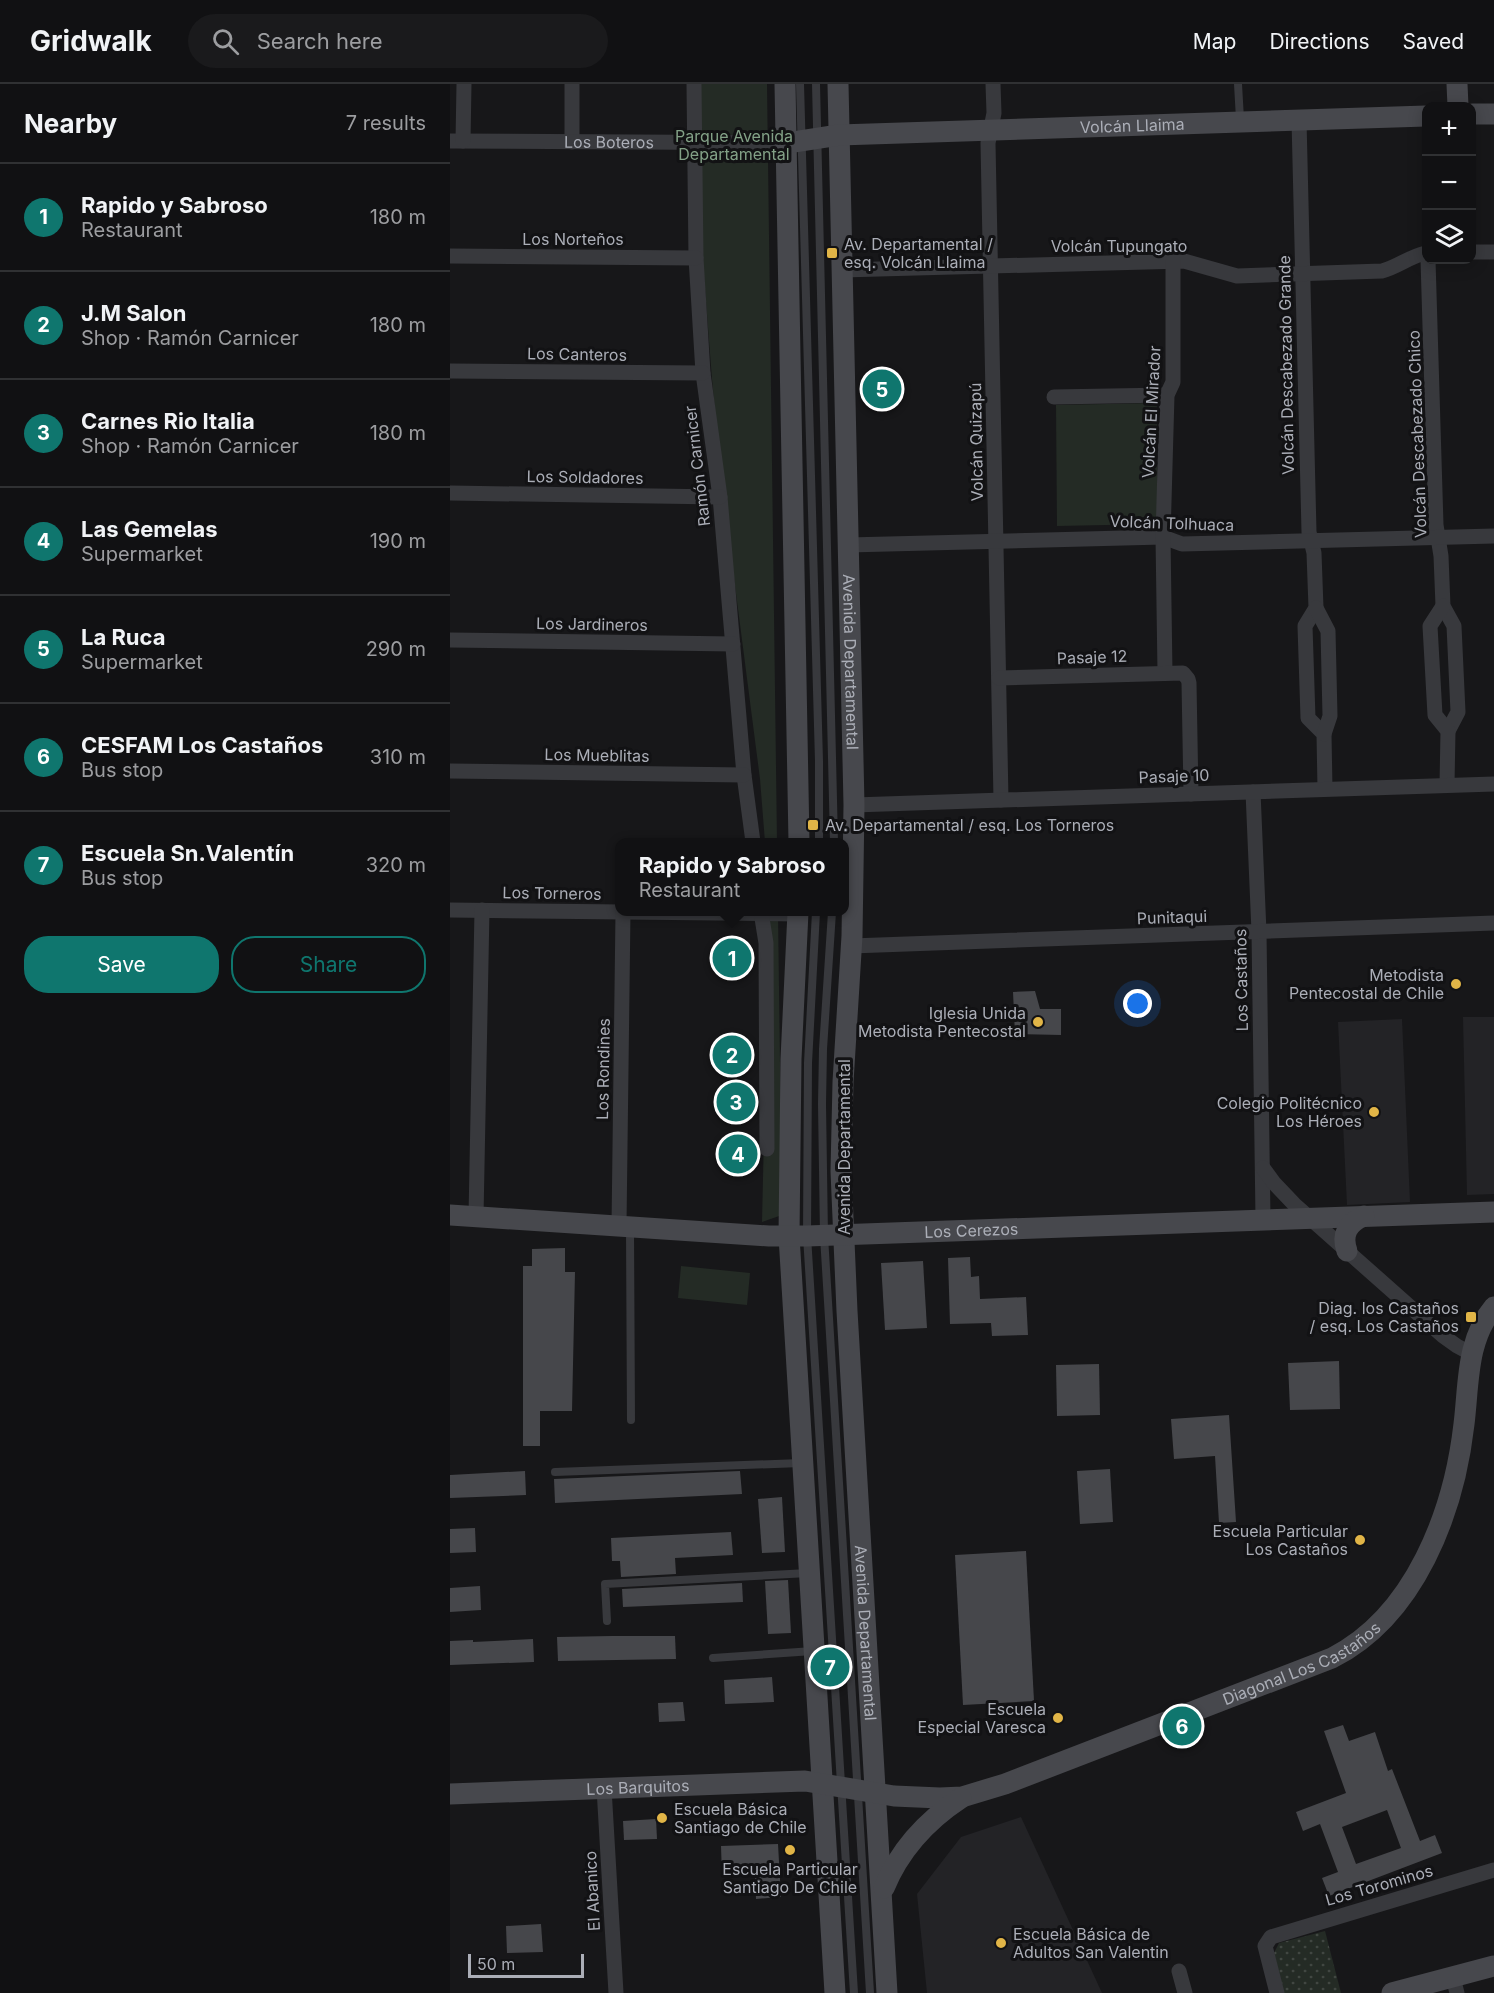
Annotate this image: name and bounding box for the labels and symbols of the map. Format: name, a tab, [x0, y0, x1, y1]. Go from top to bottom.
street label: Volcán Llaima	[1080, 114, 1185, 137]
park label: Parque Avenida Departamental	[675, 126, 793, 164]
street label: Los Boteros	[564, 132, 654, 152]
street label: Los Norteños	[522, 229, 624, 249]
place label: Av. Departamental / esq. Volcán Llaima	[844, 234, 993, 272]
street label: Volcán Tupungato	[1051, 236, 1187, 256]
marker: Av. Departamental / esq. Volcán Llaima	[825, 246, 839, 260]
street label: Volcán Descabezado Grande	[1274, 255, 1298, 475]
street label: Volcán Descabezado Chico	[1403, 330, 1431, 538]
street label: Los Canteros	[527, 343, 627, 365]
street label: Volcán El Mirador	[1138, 345, 1164, 479]
pin: 5	[862, 366, 902, 412]
street label: Volcán Quizapú	[965, 383, 987, 501]
street label: Ramón Carnicer	[680, 404, 714, 528]
street label: Los Soldadores	[526, 466, 644, 488]
street label: Volcán Tolhuaca	[1109, 511, 1235, 535]
street label: Avenida Departamental	[839, 574, 863, 750]
street label: Los Jardineros	[536, 613, 648, 635]
street label: Pasaje 12	[1056, 646, 1128, 668]
street label: Los Mueblitas	[544, 744, 650, 766]
street label: Pasaje 10	[1138, 765, 1210, 787]
place label: Av. Departamental / esq. Los Torneros	[825, 815, 1114, 835]
marker: Av. Departamental / esq. Los Torneros	[806, 818, 820, 832]
street label: Los Torneros	[502, 882, 602, 904]
street label: Punitaqui	[1136, 906, 1208, 928]
street label: Los Castaños	[1230, 929, 1252, 1031]
pin: 1	[712, 936, 752, 980]
place label: Metodista Pentecostal de Chile	[1289, 965, 1444, 1003]
marker: Metodista Pentecostal de Chile	[1449, 977, 1463, 991]
your location	[1123, 989, 1152, 1018]
place label: Iglesia Unida Metodista Pentecostal	[858, 1003, 1026, 1041]
marker: Iglesia Unida Metodista Pentecostal	[1031, 1015, 1045, 1029]
street label: Los Rondines	[592, 1018, 614, 1120]
pin: 2	[712, 1032, 752, 1078]
street label: Avenida Departamental	[834, 1059, 854, 1235]
pin: 3	[716, 1080, 756, 1124]
place label: Colegio Politécnico Los Héroes	[1217, 1093, 1362, 1131]
marker: Colegio Politécnico Los Héroes	[1367, 1105, 1381, 1119]
pin: 4	[718, 1132, 758, 1176]
street label: Los Cerezos	[924, 1219, 1019, 1242]
place label: Diag. los Castaños / esq. Los Castaños	[1310, 1298, 1459, 1336]
marker: Diag. los Castaños / esq. Los Castaños	[1464, 1310, 1478, 1324]
place label: Escuela Particular Los Castaños	[1213, 1521, 1348, 1559]
marker: Escuela Particular Los Castaños	[1353, 1533, 1367, 1547]
street label: Avenida Departamental	[851, 1544, 881, 1721]
street label: Diagonal Los Castaños	[1220, 1618, 1385, 1709]
pin: 7	[810, 1644, 850, 1690]
place label: Escuela Especial Varesca	[917, 1699, 1046, 1737]
pin: 6	[1162, 1704, 1202, 1748]
marker: Escuela Especial Varesca	[1051, 1711, 1065, 1725]
street label: Los Barquitos	[586, 1775, 690, 1799]
place label: Escuela Básica Santiago de Chile	[674, 1799, 807, 1837]
marker: Escuela Básica Santiago de Chile	[655, 1811, 669, 1825]
marker: Escuela Particular Santiago De Chile	[783, 1843, 797, 1857]
street label: El Abanico	[580, 1851, 604, 1931]
place label: Escuela Particular Santiago De Chile	[722, 1859, 858, 1897]
street label: Los Torominos	[1323, 1860, 1435, 1910]
place label: Escuela Básica de Adultos San Valentin	[1013, 1924, 1169, 1962]
marker: Escuela Básica de Adultos San Valentin	[994, 1936, 1008, 1950]
scale bar	[468, 1951, 584, 1978]

